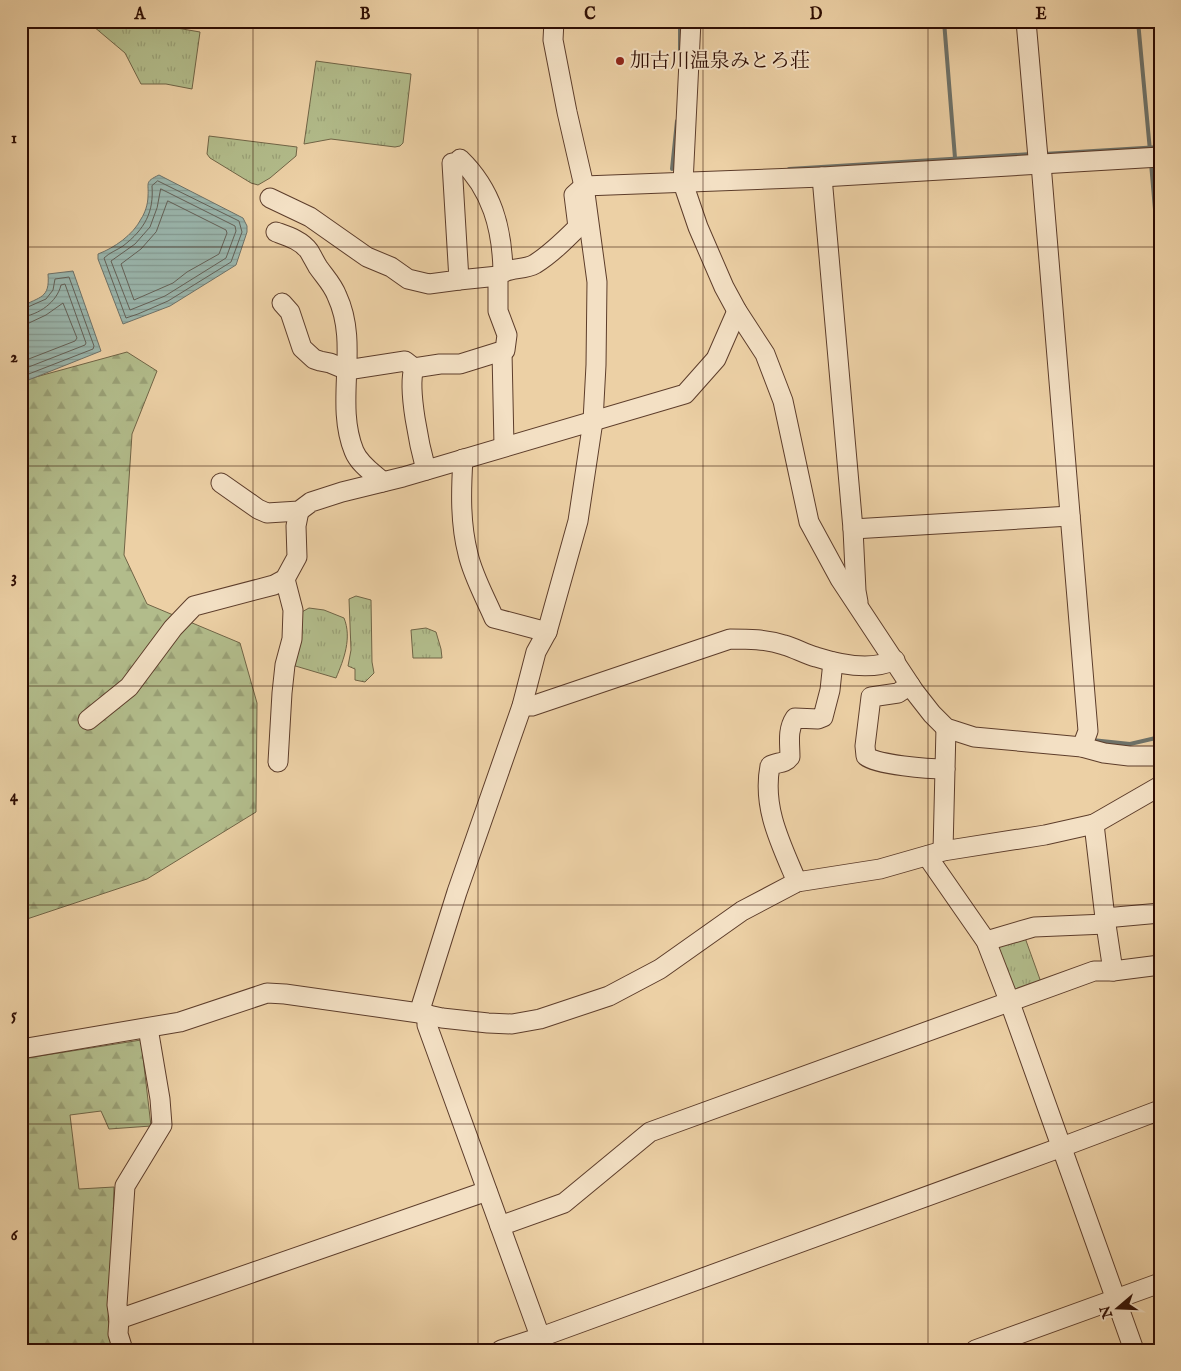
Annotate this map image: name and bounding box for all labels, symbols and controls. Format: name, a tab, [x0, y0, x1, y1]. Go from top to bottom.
text: A	[134, 5, 147, 25]
text: B	[360, 5, 371, 25]
text: C	[584, 5, 596, 25]
text: D	[810, 5, 823, 25]
text: E	[1035, 5, 1047, 25]
place label: 加古川温泉みとろ荘	[630, 49, 810, 74]
marker: 加古川温泉みとろ荘	[614, 55, 626, 67]
text: 1	[11, 129, 17, 149]
text: 2	[10, 348, 18, 368]
text: 3	[11, 568, 17, 588]
text: 4	[10, 787, 19, 807]
text: 5	[11, 1006, 17, 1026]
text: 6	[11, 1226, 19, 1246]
north arrow	[1094, 1284, 1144, 1334]
text: N	[1096, 1303, 1117, 1322]

